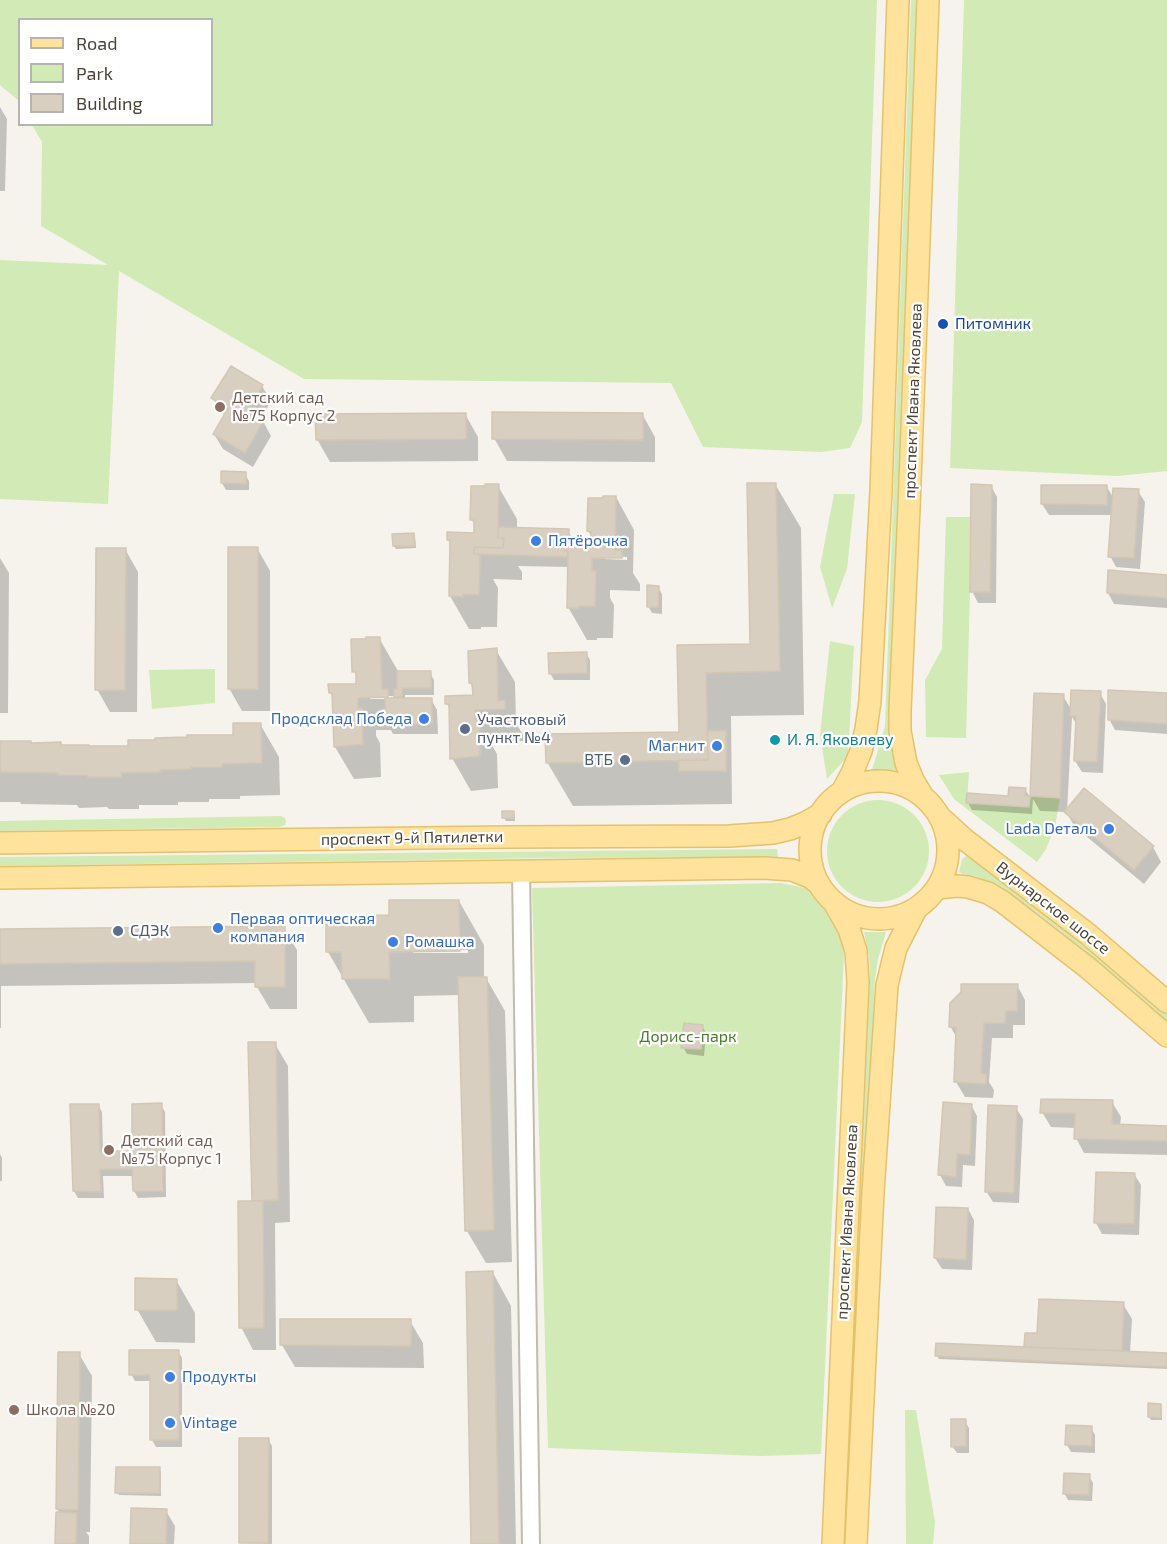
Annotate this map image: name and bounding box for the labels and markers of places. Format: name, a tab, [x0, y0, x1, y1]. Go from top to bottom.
place label: Питомник	[955, 314, 1031, 334]
marker: Питомник	[936, 317, 950, 331]
place label: Детский сад №75 Корпус 2	[232, 388, 335, 426]
marker: Детский сад №75 Корпус 2	[213, 400, 227, 414]
place label: Пятёрочка	[548, 531, 628, 551]
marker: Пятёрочка	[529, 534, 543, 548]
place label: Продсклад Победа	[271, 709, 412, 729]
place label: Участковый пункт №4	[477, 710, 566, 748]
marker: Продсклад Победа	[417, 712, 431, 726]
marker: Участковый пункт №4	[458, 722, 472, 736]
place label: И. Я. Яковлеву	[787, 730, 894, 750]
marker: И. Я. Яковлеву	[768, 733, 782, 747]
place label: Магнит	[648, 736, 705, 756]
marker: Магнит	[710, 739, 724, 753]
place label: ВТБ	[584, 750, 613, 770]
marker: ВТБ	[618, 753, 632, 767]
place label: Lada Dеталь	[1006, 819, 1097, 839]
marker: Lada Dеталь	[1102, 822, 1116, 836]
place label: Первая оптическая компания	[230, 909, 375, 947]
place label: СДЭК	[130, 921, 169, 941]
marker: Первая оптическая компания	[211, 921, 225, 935]
marker: СДЭК	[111, 924, 125, 938]
place label: Ромашка	[405, 932, 475, 952]
marker: Ромашка	[386, 935, 400, 949]
place label: Детский сад №75 Корпус 1	[121, 1131, 222, 1169]
marker: Детский сад №75 Корпус 1	[102, 1143, 116, 1157]
place label: Продукты	[182, 1367, 257, 1387]
marker: Продукты	[163, 1370, 177, 1384]
place label: Школа №20	[26, 1400, 116, 1420]
marker: Школа №20	[7, 1403, 21, 1417]
place label: Vintage	[182, 1413, 237, 1433]
marker: Vintage	[163, 1416, 177, 1430]

